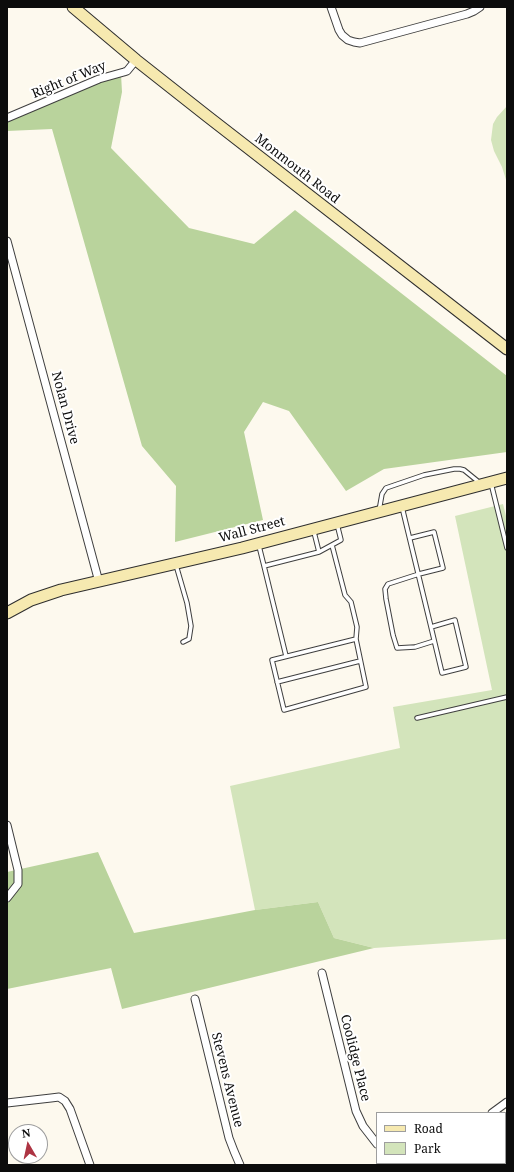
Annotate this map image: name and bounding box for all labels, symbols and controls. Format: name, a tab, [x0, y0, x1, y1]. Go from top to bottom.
street label: Right of Way	[30, 58, 108, 102]
street label: Monmouth Road	[251, 131, 343, 207]
street label: Nolan Drive	[48, 370, 82, 446]
street label: Wall Street	[217, 514, 287, 546]
street label: Coolidge Place	[337, 1013, 373, 1103]
street label: Stevens Avenue	[208, 1031, 246, 1129]
legend	[376, 1112, 506, 1164]
text: Road	[414, 1120, 443, 1137]
north arrow	[8, 1124, 48, 1164]
text: N	[21, 1125, 32, 1141]
text: Park	[414, 1140, 441, 1157]

